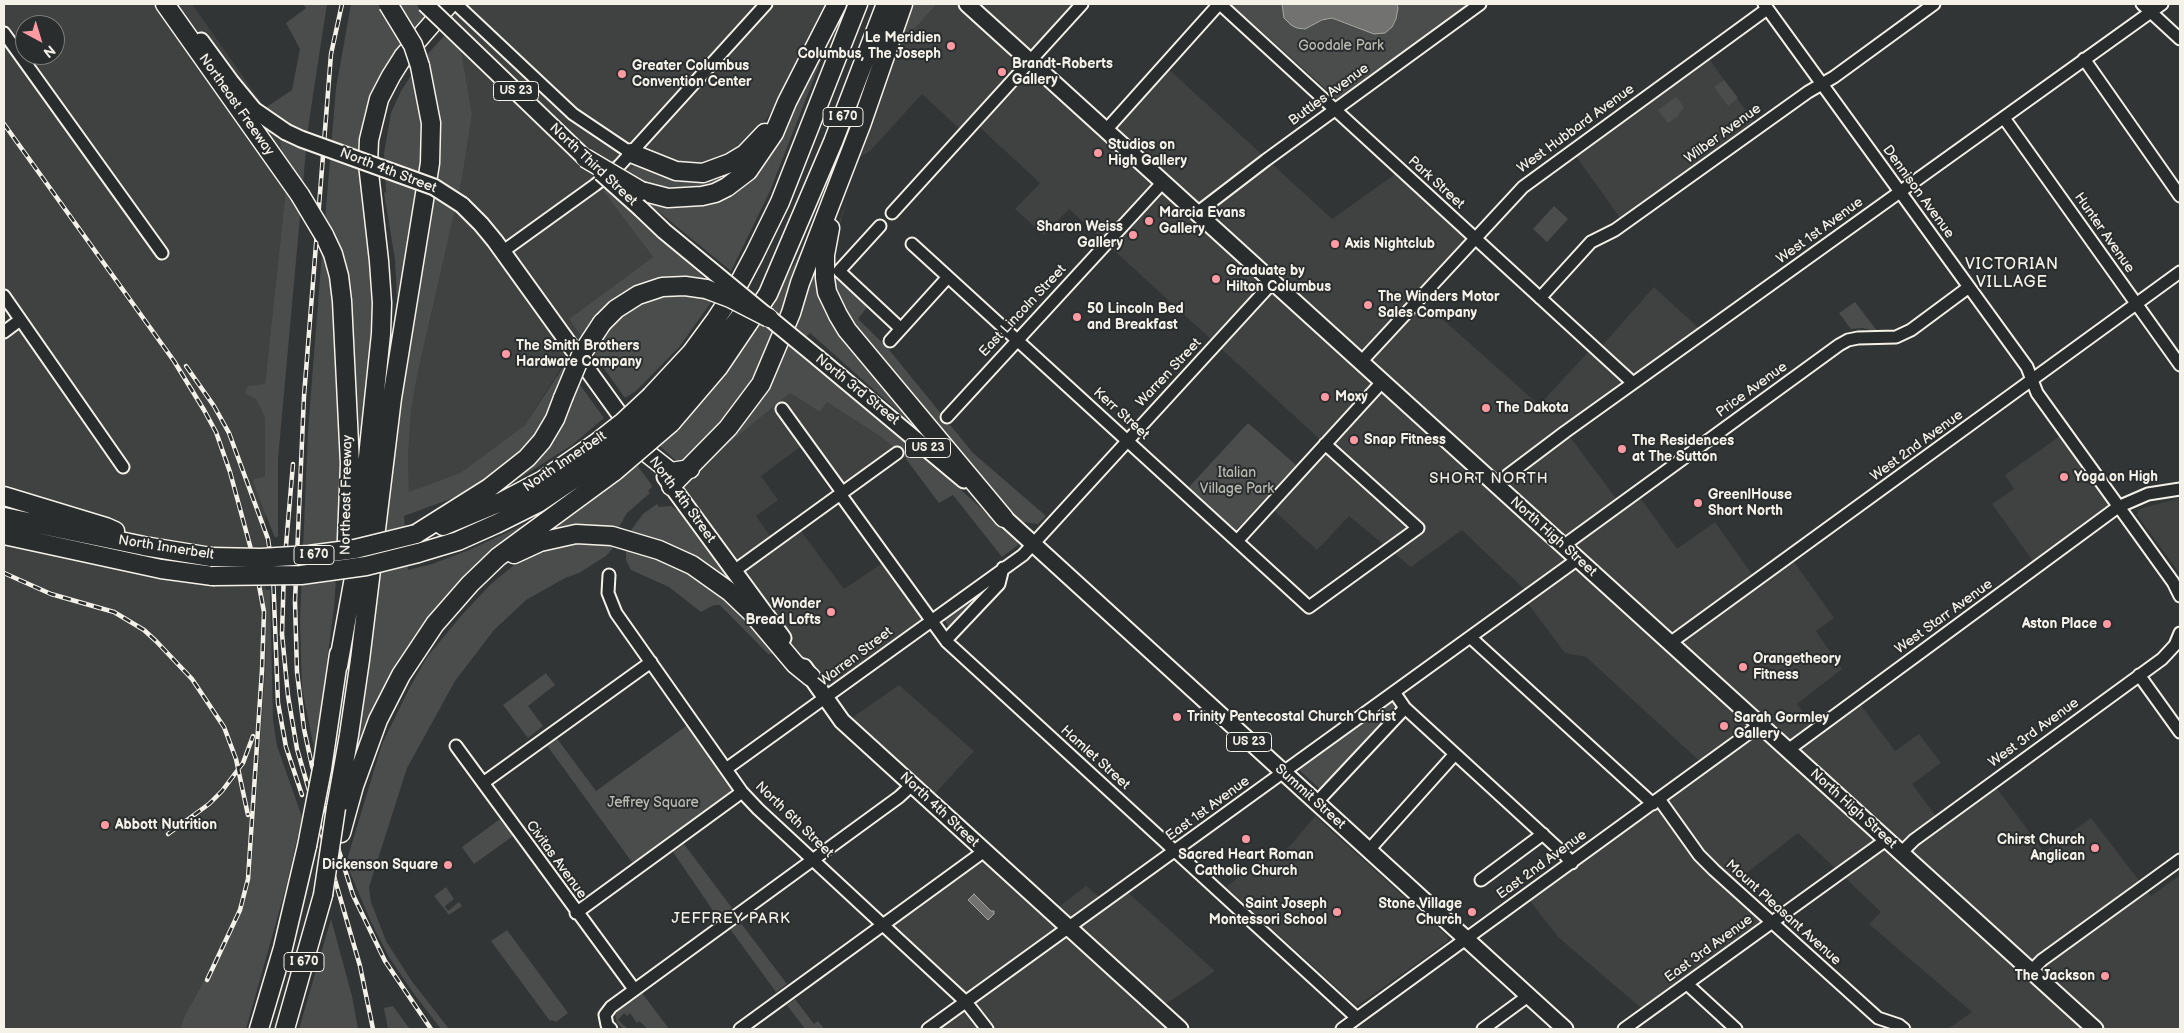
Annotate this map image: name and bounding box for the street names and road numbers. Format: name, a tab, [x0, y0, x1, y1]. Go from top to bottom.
street label: Northeast Freeway	[195, 51, 277, 159]
street label: Buttles Avenue	[1286, 60, 1372, 130]
street label: West Hubbard Avenue	[1514, 81, 1638, 177]
road number: US 23	[494, 82, 538, 100]
street label: Wilber Avenue	[1681, 101, 1765, 167]
road number: I 670	[823, 108, 863, 126]
street label: North Third Street	[546, 120, 640, 210]
street label: Dennison Avenue	[1879, 142, 1957, 242]
street label: North 4th Street	[337, 145, 439, 197]
street label: Park Street	[1404, 153, 1468, 213]
street label: Hunter Avenue	[2070, 190, 2138, 276]
street label: West 1st Avenue	[1774, 194, 1866, 268]
street label: East Lincoln Street	[976, 261, 1070, 361]
street label: Warren Street	[1133, 335, 1205, 411]
street label: North 3rd Street	[812, 351, 902, 429]
street label: Price Avenue	[1713, 359, 1791, 421]
street label: Kerr Street	[1090, 385, 1152, 443]
street label: West 2nd Avenue	[1867, 407, 1967, 485]
street label: North Innerbelt	[520, 428, 610, 496]
street label: Northeast Freeway	[338, 435, 356, 555]
road number: US 23	[906, 438, 950, 458]
street label: North 4th Street	[645, 454, 719, 546]
street label: North High Street	[1506, 494, 1600, 580]
street label: North Innerbelt	[117, 532, 215, 564]
road number: I 670	[294, 546, 334, 564]
street label: West Starr Avenue	[1892, 576, 1996, 658]
street label: Warren Street	[816, 624, 896, 690]
street label: West 3rd Avenue	[1986, 695, 2082, 771]
street label: Hamlet Street	[1057, 722, 1133, 794]
road number: US 23	[1226, 732, 1272, 752]
street label: Summit Street	[1271, 761, 1349, 833]
street label: North High Street	[1806, 766, 1900, 852]
street label: North 4th Street	[896, 769, 982, 851]
street label: East 1st Avenue	[1163, 773, 1253, 845]
street label: North 6th Street	[751, 778, 837, 862]
street label: Civitas Avenue	[522, 818, 590, 902]
street label: East 2nd Avenue	[1494, 827, 1590, 903]
street label: Mount Pleasant Avenue	[1722, 857, 1844, 969]
street label: East 3rd Avenue	[1662, 912, 1756, 986]
road number: I 670	[284, 952, 324, 972]

